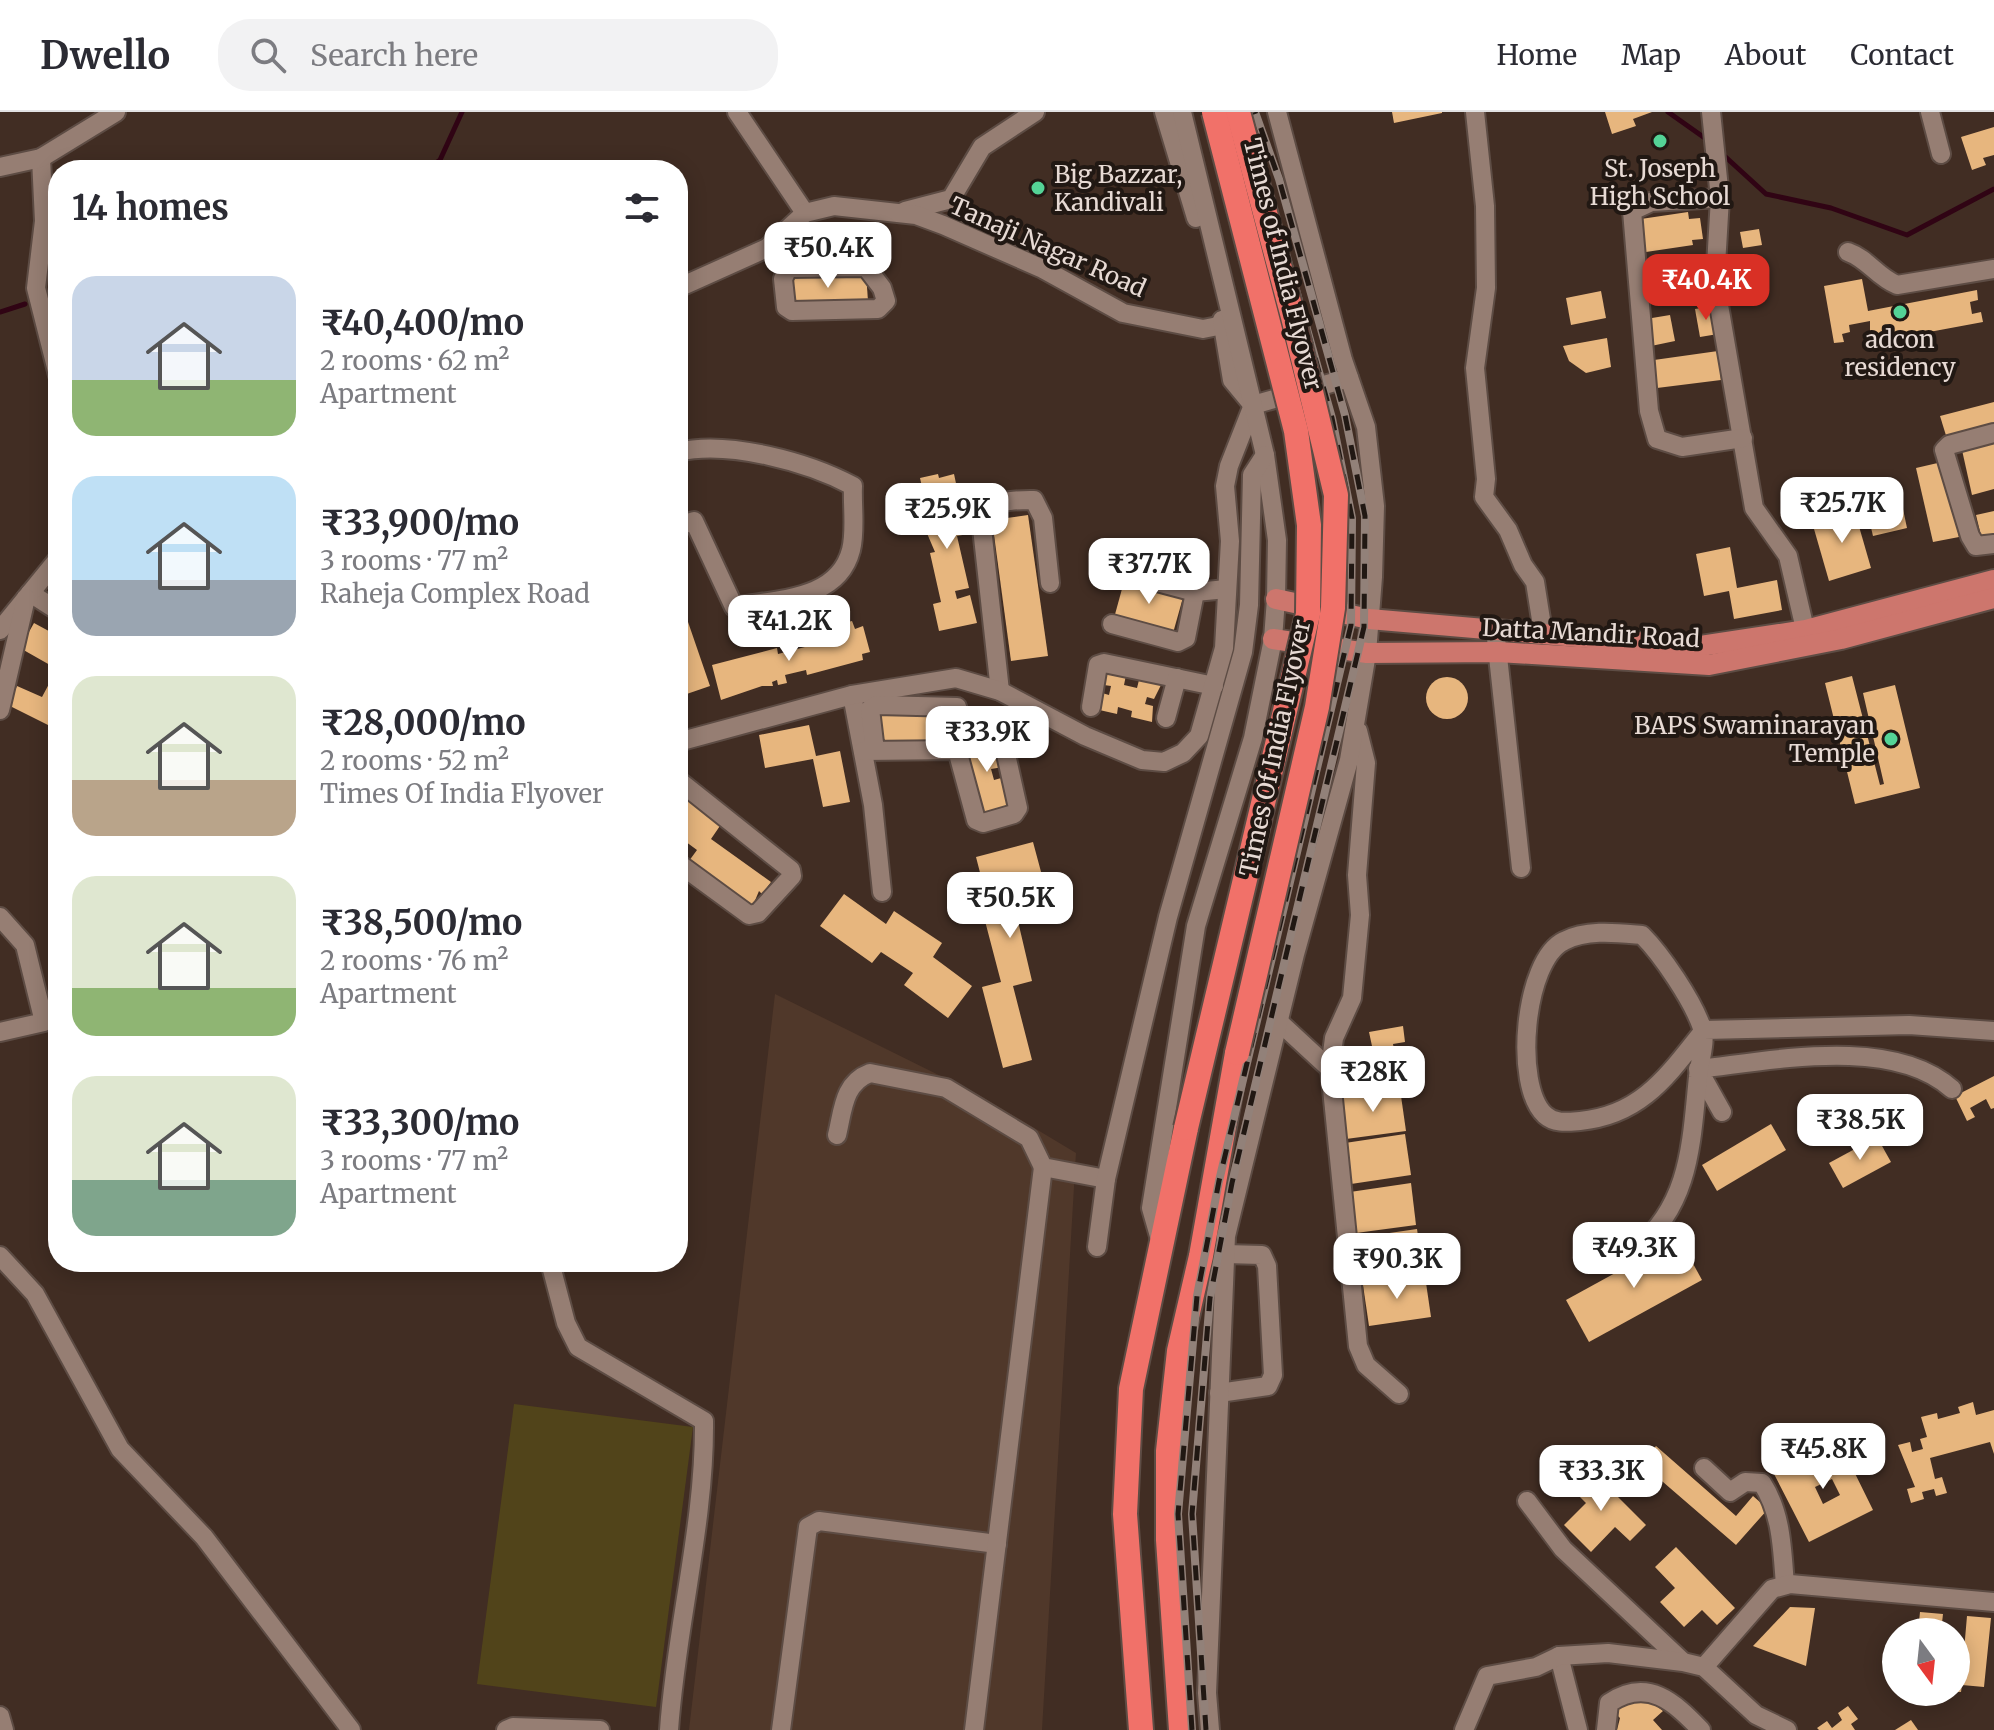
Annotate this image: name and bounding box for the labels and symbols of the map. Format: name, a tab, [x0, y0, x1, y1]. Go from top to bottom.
marker: St. Joseph High School	[1651, 132, 1669, 150]
street label: Times of India Flyover	[1237, 135, 1329, 393]
place label: St. Joseph High School	[1590, 153, 1730, 212]
place label: Big Bazzar, Kandivali	[1054, 159, 1182, 218]
marker: Big Bazzar, Kandivali	[1029, 179, 1047, 197]
street label: Tanaji Nagar Road	[945, 190, 1151, 304]
pin: ₹50.4K	[763, 222, 893, 290]
pin: ₹40.4K	[1641, 254, 1771, 322]
marker: adcon residency	[1891, 303, 1909, 321]
place label: adcon residency	[1844, 324, 1956, 383]
pin: ₹25.7K	[1777, 477, 1907, 545]
pin: ₹25.9K	[882, 483, 1012, 551]
pin: ₹37.7K	[1084, 538, 1214, 606]
pin: ₹41.2K	[724, 595, 854, 663]
street label: Datta Mandir Road	[1481, 612, 1701, 654]
street label: Times Of India Flyover	[1233, 616, 1317, 879]
pin: ₹33.9K	[922, 706, 1052, 774]
place label: BAPS Swaminarayan Temple	[1634, 710, 1875, 769]
marker: BAPS Swaminarayan Temple	[1882, 730, 1900, 748]
pin: ₹50.5K	[945, 872, 1075, 940]
pin: ₹28K	[1326, 1046, 1420, 1114]
pin: ₹38.5K	[1795, 1094, 1925, 1162]
pin: ₹49.3K	[1569, 1222, 1699, 1290]
pin: ₹90.3K	[1332, 1233, 1462, 1301]
pin: ₹45.8K	[1758, 1423, 1888, 1491]
pin: ₹33.3K	[1536, 1445, 1666, 1513]
north arrow	[1882, 1618, 1970, 1706]

